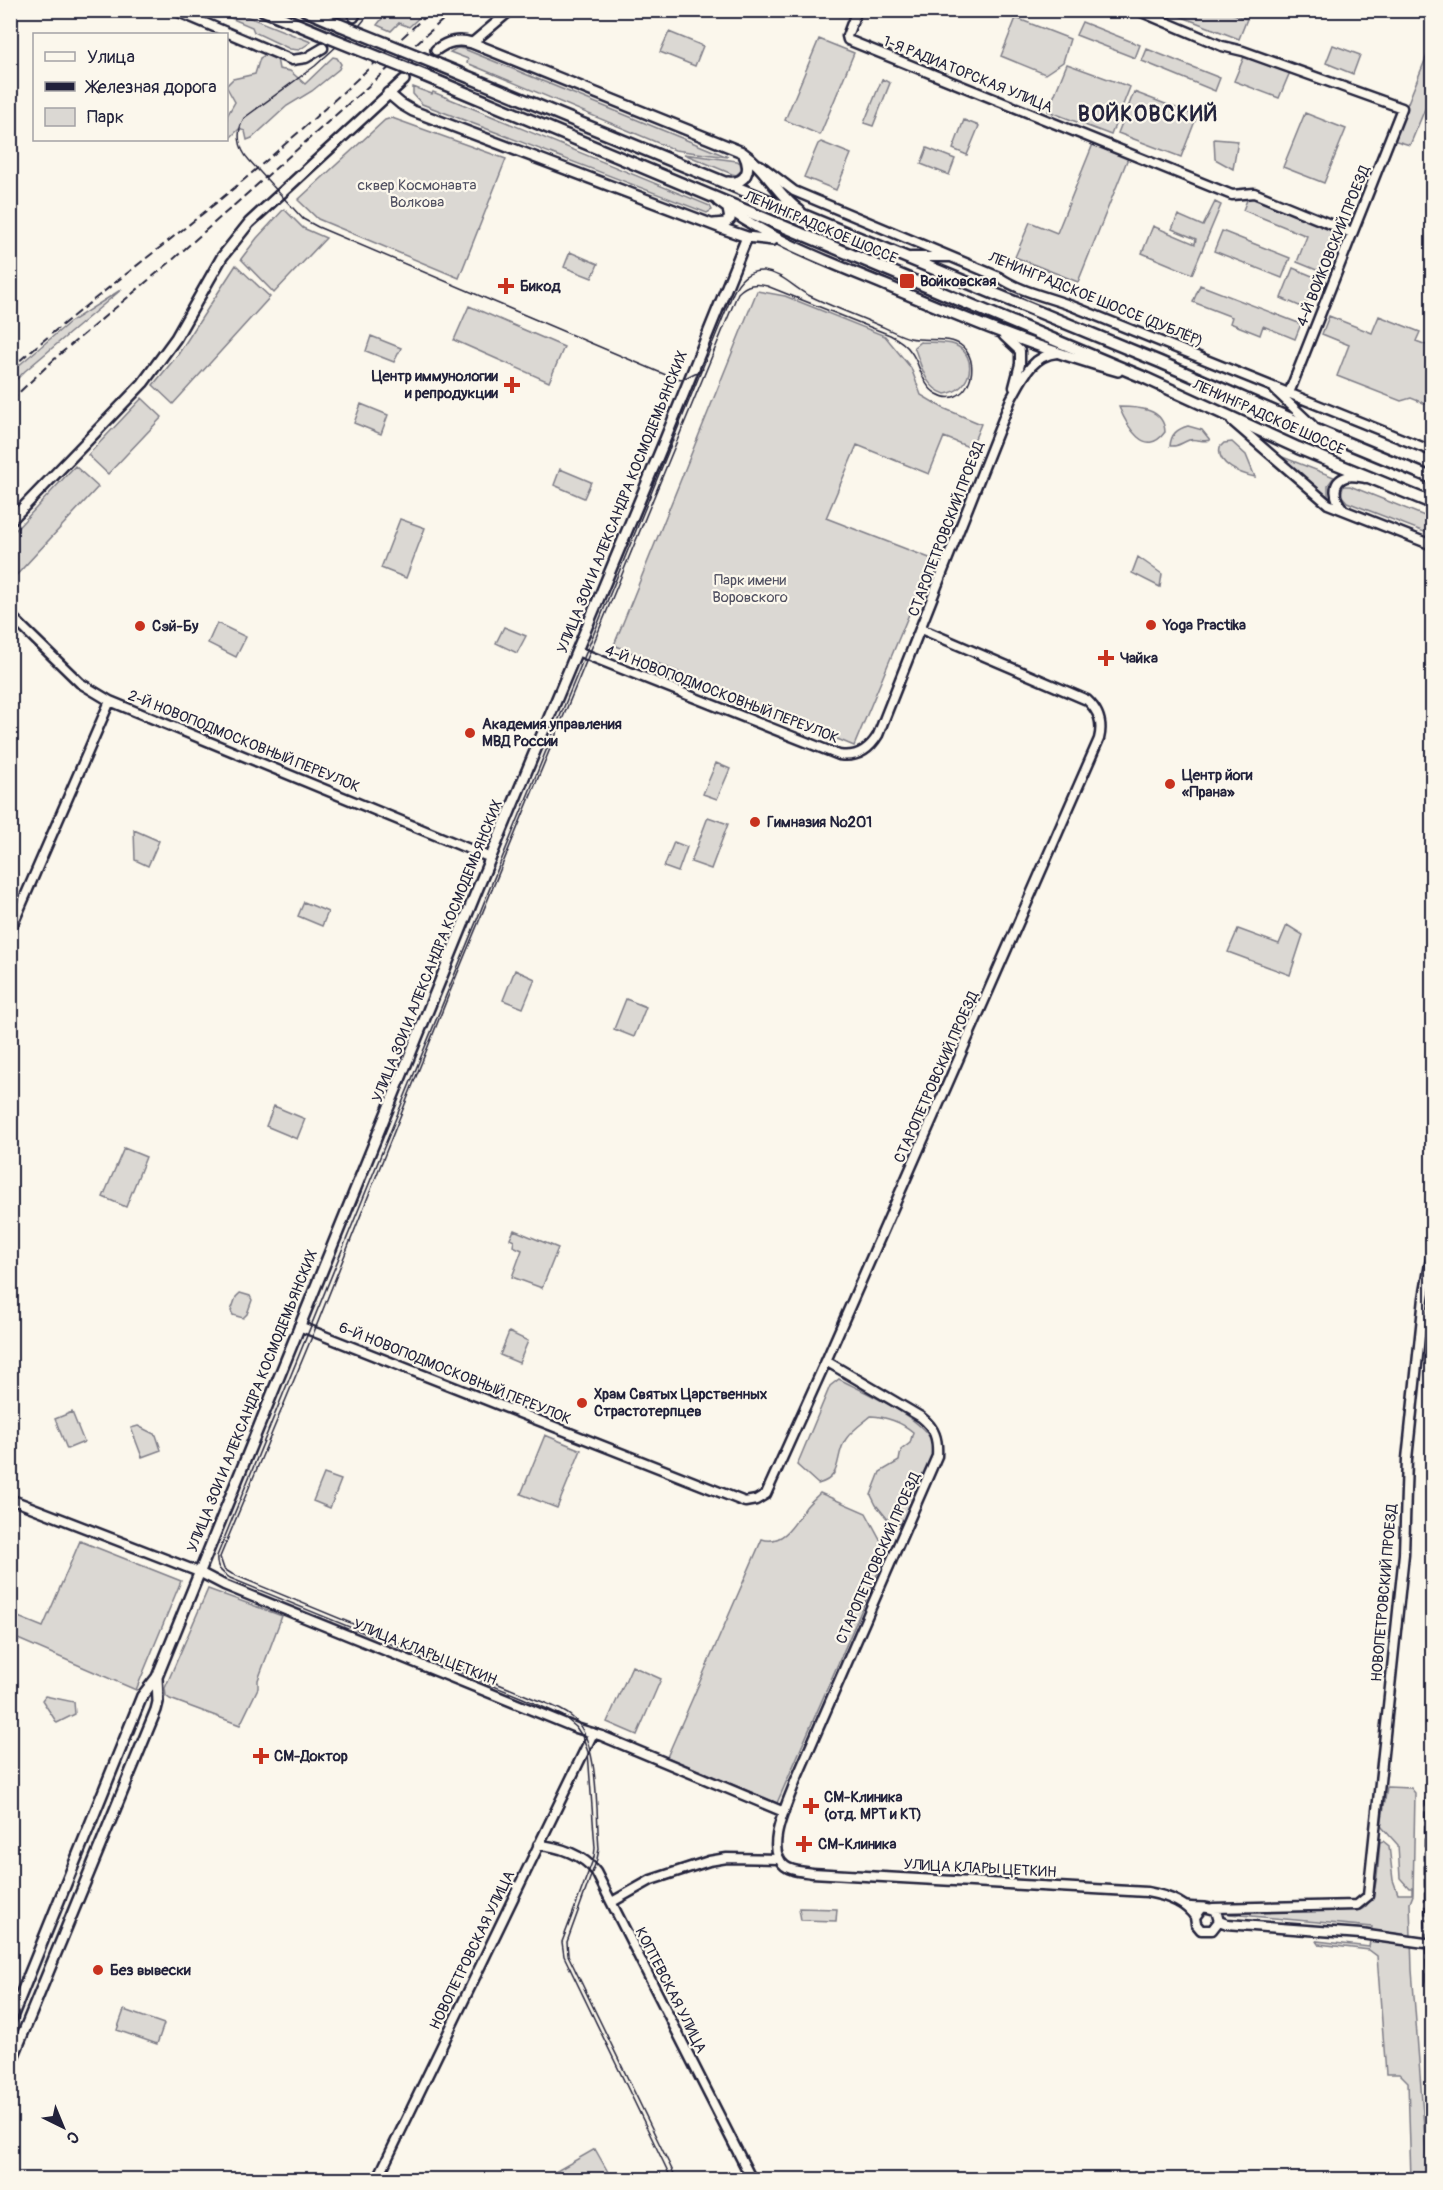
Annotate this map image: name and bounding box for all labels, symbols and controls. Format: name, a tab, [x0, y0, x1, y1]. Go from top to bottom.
street label: 1-Я РАДИАТОРСКАЯ УЛИЦА	[880, 32, 1056, 117]
legend	[33, 33, 228, 141]
text: Улица	[87, 46, 135, 69]
text: Железная дорога	[84, 76, 217, 99]
district label: ВОЙКОВСКИЙ	[1078, 101, 1218, 128]
text: Парк	[87, 106, 124, 129]
street label: 4-Й ВОЙКОВСКИЙ ПРОЕЗД	[1292, 162, 1375, 329]
park label: сквер Космонавта Волкова	[357, 176, 477, 212]
street label: ЛЕНИНГРАДСКОЕ ШОССЕ	[740, 186, 901, 268]
street label: ЛЕНИНГРАДСКОЕ ШОССЕ (ДУБЛЁР)	[985, 247, 1206, 351]
marker: Войковская	[898, 272, 916, 290]
place label: Войковская	[920, 272, 996, 291]
marker: Бикод	[497, 277, 515, 295]
place label: Бикод	[520, 277, 561, 296]
street label: УЛИЦА ЗОИ И АЛЕКСАНДРА КОСМОДЕМЬЯНСКИХ	[553, 348, 692, 656]
place label: Центр иммунологии и репродукции	[372, 367, 498, 403]
street label: ЛЕНИНГРАДСКОЕ ШОССЕ	[1189, 375, 1348, 460]
marker: Центр иммунологии и репродукции	[503, 376, 521, 394]
street label: СТАРОПЕТРОВСКИЙ ПРОЕЗД	[904, 438, 989, 619]
park label: Парк имени Воровского	[712, 571, 788, 607]
place label: Yoga Practika	[1162, 616, 1246, 635]
place label: Сэй-Бу	[152, 617, 199, 636]
marker: Yoga Practika	[1144, 618, 1158, 632]
marker: Сэй-Бу	[133, 619, 147, 633]
street label: 4-Й НОВОПОДМОСКОВНЫЙ ПЕРЕУЛОК	[602, 641, 841, 748]
marker: Чайка	[1097, 649, 1115, 667]
place label: Чайка	[1120, 649, 1158, 668]
street label: 2-Й НОВОПОДМОСКОВНЫЙ ПЕРЕУЛОК	[125, 686, 363, 797]
place label: Академия управления МВД России	[482, 715, 622, 751]
marker: Академия управления МВД России	[463, 726, 477, 740]
place label: Центр йоги «Прана»	[1182, 766, 1253, 802]
marker: Центр йоги «Прана»	[1163, 777, 1177, 791]
street label: УЛИЦА ЗОИ И АЛЕКСАНДРА КОСМОДЕМЬЯНСКИХ	[368, 797, 507, 1105]
place label: Гимназия №201	[767, 813, 872, 832]
marker: Гимназия №201	[748, 815, 762, 829]
street label: СТАРОПЕТРОВСКИЙ ПРОЕЗД	[890, 988, 983, 1166]
street label: УЛИЦА ЗОИ И АЛЕКСАНДРА КОСМОДЕМЬЯНСКИХ	[183, 1247, 322, 1555]
street label: 6-Й НОВОПОДМОСКОВНЫЙ ПЕРЕУЛОК	[336, 1318, 574, 1429]
place label: Храм Святых Царственных Страстотерпцев	[594, 1385, 768, 1421]
marker: Храм Святых Царственных Страстотерпцев	[575, 1396, 589, 1410]
street label: СТАРОПЕТРОВСКИЙ ПРОЕЗД	[832, 1469, 925, 1647]
street label: НОВОПЕТРОВСКИЙ ПРОЕЗД	[1367, 1502, 1402, 1683]
street label: УЛИЦА КЛАРЫ ЦЕТКИН	[350, 1615, 499, 1690]
marker: СМ-Доктор	[252, 1747, 270, 1765]
place label: СМ-Доктор	[274, 1747, 348, 1766]
place label: СМ-Клиника (отд. МРТ и КТ)	[824, 1788, 922, 1824]
marker: СМ-Клиника (отд. МРТ и КТ)	[802, 1797, 820, 1815]
marker: СМ-Клиника	[795, 1835, 813, 1853]
place label: СМ-Клиника	[818, 1835, 897, 1854]
street label: УЛИЦА КЛАРЫ ЦЕТКИН	[903, 1855, 1057, 1882]
street label: НОВОПЕТРОВСКАЯ УЛИЦА	[426, 1867, 519, 2033]
street label: КОПТЕВСКАЯ УЛИЦА	[631, 1924, 711, 2057]
place label: Без вывески	[110, 1961, 191, 1980]
marker: Без вывески	[91, 1963, 105, 1977]
north arrow	[33, 2097, 93, 2157]
text: С	[62, 2127, 83, 2148]

